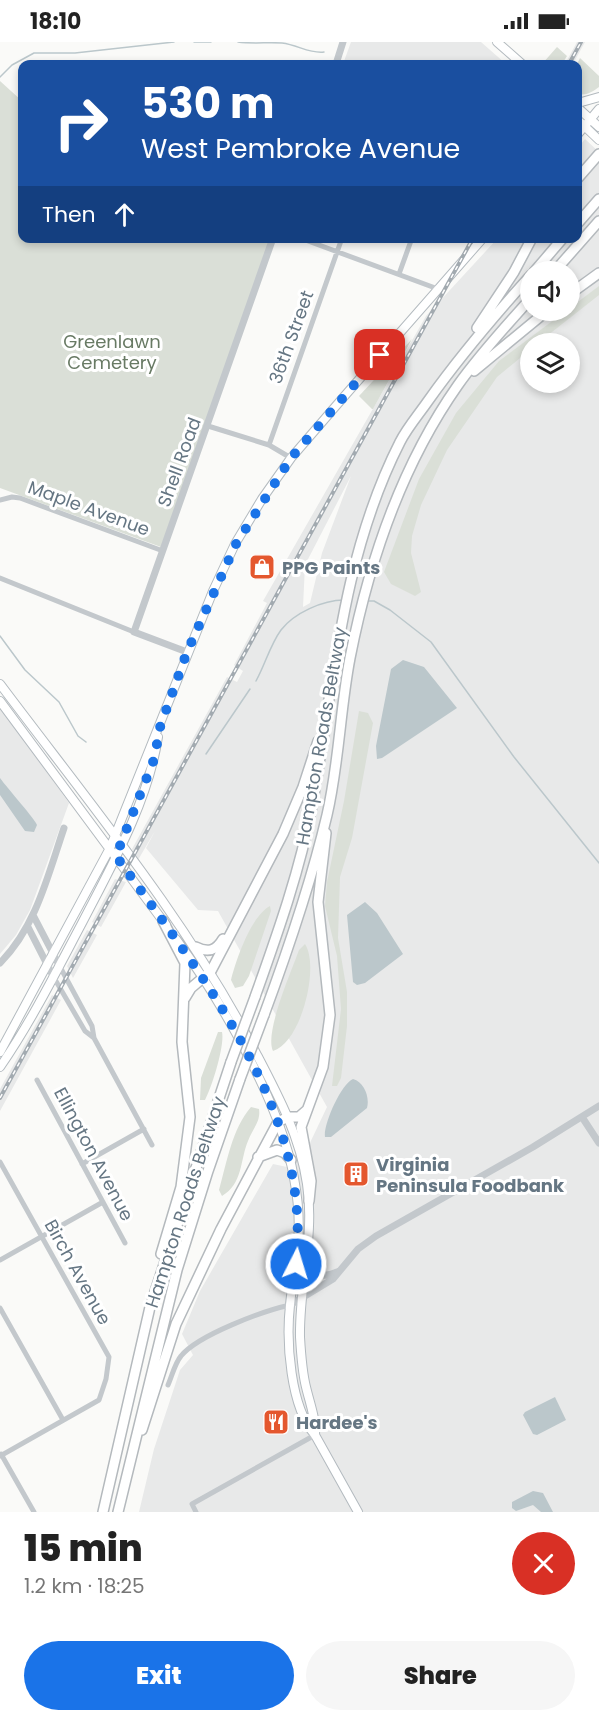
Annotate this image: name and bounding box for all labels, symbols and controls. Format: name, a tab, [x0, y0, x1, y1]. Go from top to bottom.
text: 18:10	[30, 6, 81, 37]
text: 530 m	[141, 74, 274, 133]
icon: right	[42, 84, 120, 162]
text: West Pembroke Avenue	[141, 130, 460, 167]
icon: ahead	[108, 198, 141, 231]
text: Then	[42, 199, 96, 230]
map controls	[520, 261, 580, 393]
button: sound	[520, 261, 580, 321]
street label: 36th Street	[263, 287, 319, 387]
park label: Greenlawn Cemetery	[63, 329, 161, 375]
pin	[354, 329, 405, 380]
button: layers	[520, 333, 580, 393]
icon: arrive	[363, 338, 396, 371]
street label: Shell Road	[151, 414, 207, 510]
street label: Maple Avenue	[25, 474, 153, 542]
shop icon: PPG Paints	[247, 552, 277, 582]
place label: PPG Paints	[282, 555, 380, 580]
street label: Hampton Roads Beltway	[290, 625, 352, 847]
street label: Ellington Avenue	[48, 1083, 140, 1225]
street label: Hampton Roads Beltway	[139, 1093, 231, 1311]
place label: Virginia Peninsula Foodbank	[376, 1152, 565, 1198]
building icon: Virginia Peninsula Foodbank	[341, 1159, 371, 1189]
street label: Birch Avenue	[39, 1215, 117, 1329]
position arrow	[264, 1232, 328, 1296]
restaurant icon: Hardee's	[261, 1407, 291, 1437]
place label: Hardee's	[296, 1410, 378, 1435]
text: 15 min	[24, 1523, 143, 1574]
button: close	[512, 1532, 575, 1595]
text: 1.2 km · 18:25	[24, 1572, 145, 1600]
button: Exit	[24, 1641, 294, 1710]
button: Share	[306, 1641, 575, 1710]

